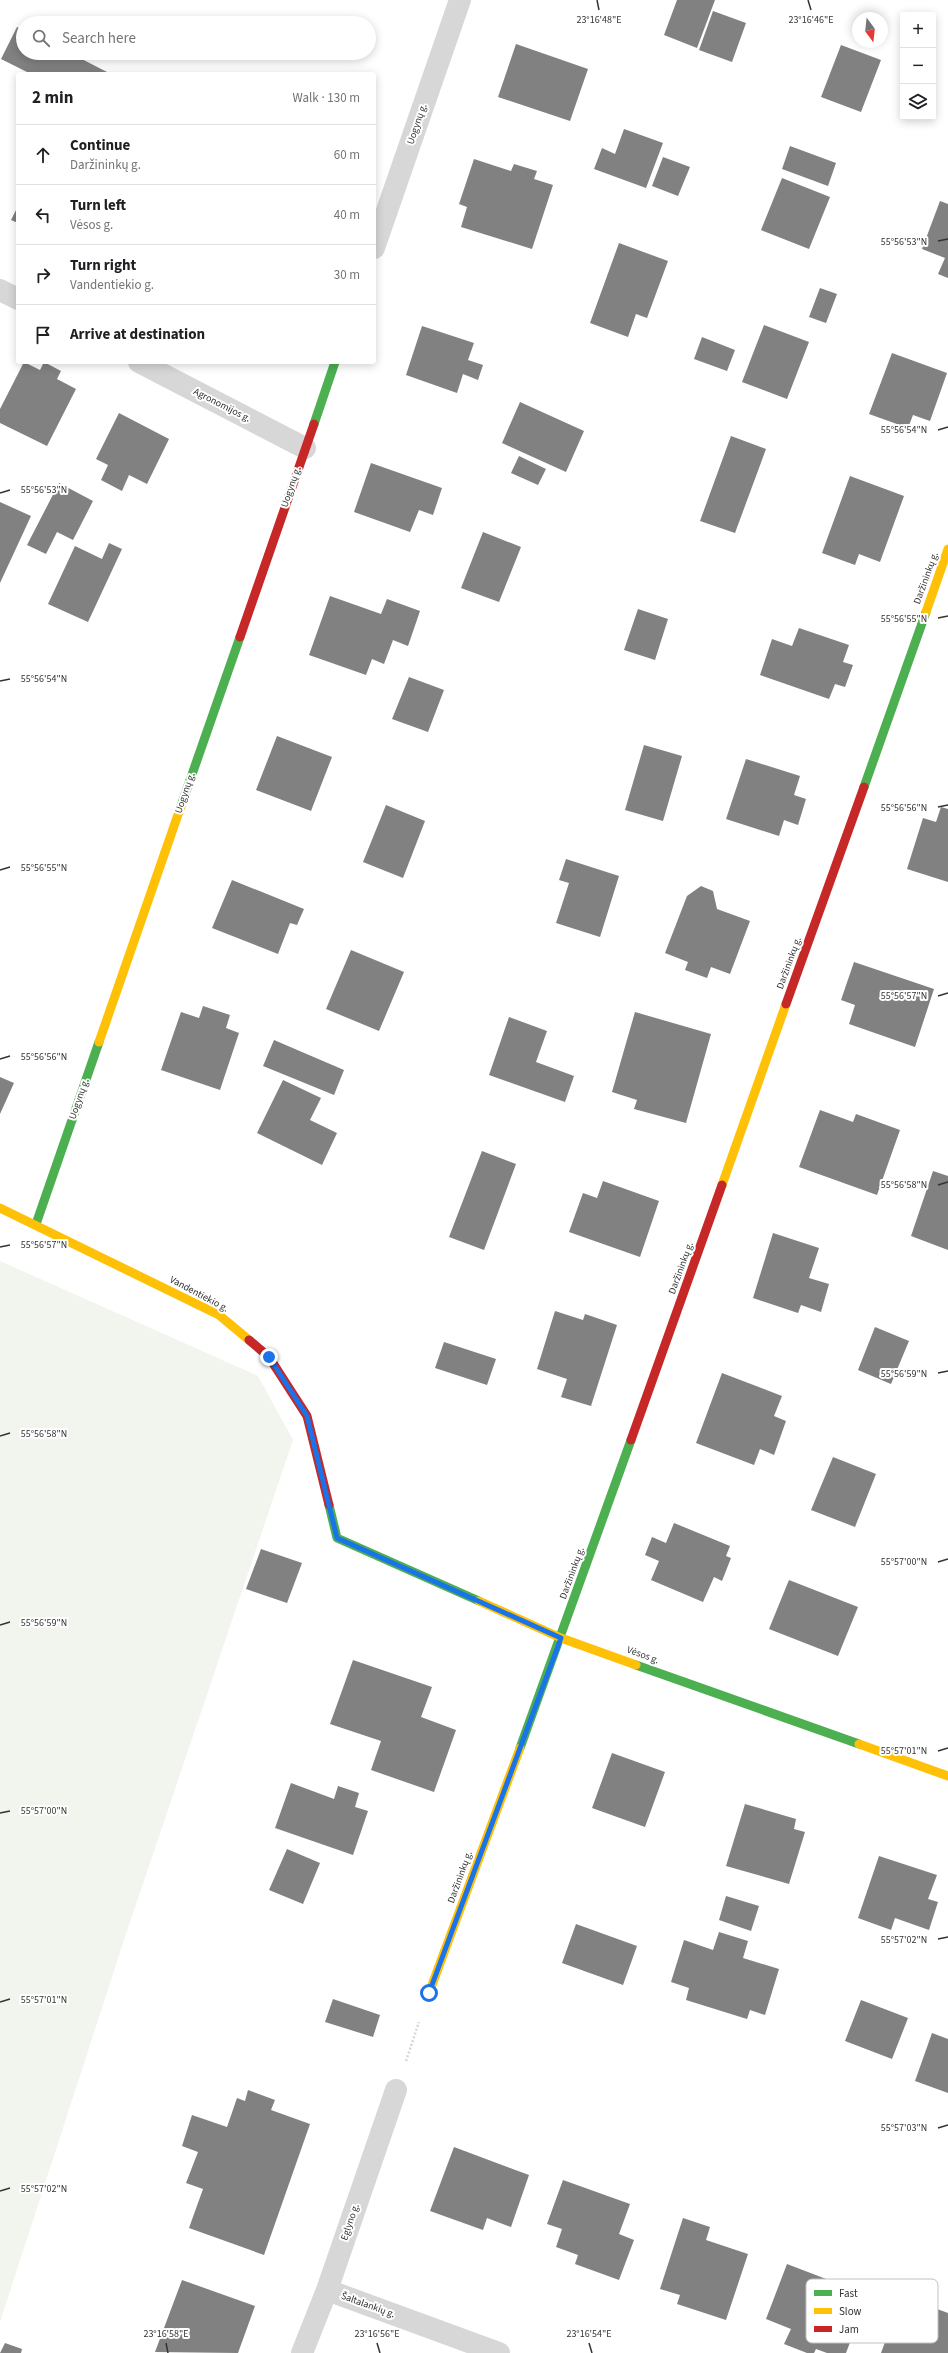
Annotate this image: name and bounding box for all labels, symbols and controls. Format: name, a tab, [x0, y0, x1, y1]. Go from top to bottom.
north arrow	[852, 12, 888, 48]
map controls	[900, 12, 936, 120]
button: +	[900, 12, 936, 48]
text: 23°16'48"E	[576, 13, 622, 27]
text: 23°16'46"E	[788, 13, 834, 27]
search box	[16, 16, 376, 60]
icon: search	[30, 27, 52, 49]
text: Search here	[62, 28, 136, 49]
button: −	[900, 48, 936, 84]
button: layers	[900, 84, 936, 120]
text: 2 min	[32, 86, 73, 110]
text: Walk · 130 m	[292, 89, 360, 107]
street label: Uogynų g.	[404, 102, 430, 146]
text: Continue	[70, 135, 130, 156]
icon: ahead	[32, 144, 54, 166]
text: 60 m	[334, 146, 360, 164]
text: Daržininkų g.	[70, 156, 141, 174]
text: Turn left	[70, 195, 126, 216]
icon: left	[32, 204, 54, 226]
text: 40 m	[334, 206, 360, 224]
text: Vėsos g.	[70, 216, 113, 234]
text: 55°56'53"N	[881, 235, 927, 249]
text: Turn right	[70, 255, 136, 276]
icon: right	[32, 264, 54, 286]
text: 30 m	[334, 266, 360, 284]
text: Vandentiekio g.	[70, 276, 154, 294]
icon: arrive	[32, 324, 54, 346]
text: Arrive at destination	[70, 324, 205, 345]
street label: Agronomijos g.	[191, 385, 253, 425]
text: 55°56'54"N	[881, 423, 927, 437]
street label: Uogynų g.	[278, 465, 304, 509]
text: 55°56'53"N	[21, 483, 67, 497]
street label: Daržininkų g.	[910, 550, 942, 606]
text: 55°56'55"N	[881, 612, 927, 626]
text: 55°56'54"N	[21, 672, 67, 686]
street label: Uogynų g.	[172, 771, 198, 815]
text: 55°56'56"N	[881, 801, 927, 815]
text: 55°56'55"N	[21, 861, 67, 875]
street label: Daržininkų g.	[773, 935, 805, 991]
text: 55°56'57"N	[881, 989, 927, 1003]
text: 55°56'56"N	[21, 1050, 67, 1064]
street label: Uogynų g.	[66, 1077, 92, 1121]
text: 55°56'58"N	[881, 1178, 927, 1192]
text: 55°56'57"N	[21, 1238, 67, 1252]
street label: Daržininkų g.	[665, 1240, 697, 1296]
street label: Vandentiekio g.	[167, 1273, 231, 1315]
route end	[260, 1348, 278, 1366]
text: 55°56'59"N	[881, 1367, 927, 1381]
text: 55°56'58"N	[21, 1427, 67, 1441]
street label: Daržininkų g.	[556, 1545, 588, 1601]
text: 55°57'00"N	[881, 1555, 927, 1569]
text: 55°56'59"N	[21, 1616, 67, 1630]
street label: Vėsos g.	[625, 1643, 661, 1667]
text: 55°57'01"N	[881, 1744, 927, 1758]
text: 55°57'00"N	[21, 1804, 67, 1818]
street label: Daržininkų g.	[444, 1849, 476, 1905]
text: 55°57'02"N	[881, 1933, 927, 1947]
route start	[420, 1984, 438, 2002]
text: 55°57'01"N	[21, 1993, 67, 2007]
text: 55°57'03"N	[881, 2121, 927, 2135]
text: 55°57'02"N	[21, 2182, 67, 2196]
street label: Eglyno g.	[337, 2202, 363, 2242]
legend	[806, 2279, 938, 2343]
text: Fast	[839, 2286, 858, 2301]
street label: Šaltalankių g.	[339, 2289, 397, 2321]
text: Slow	[839, 2304, 862, 2319]
text: Jam	[839, 2322, 859, 2337]
text: 23°16'58"E	[143, 2327, 189, 2341]
text: 23°16'56"E	[354, 2327, 400, 2341]
text: 23°16'54"E	[566, 2327, 612, 2341]

